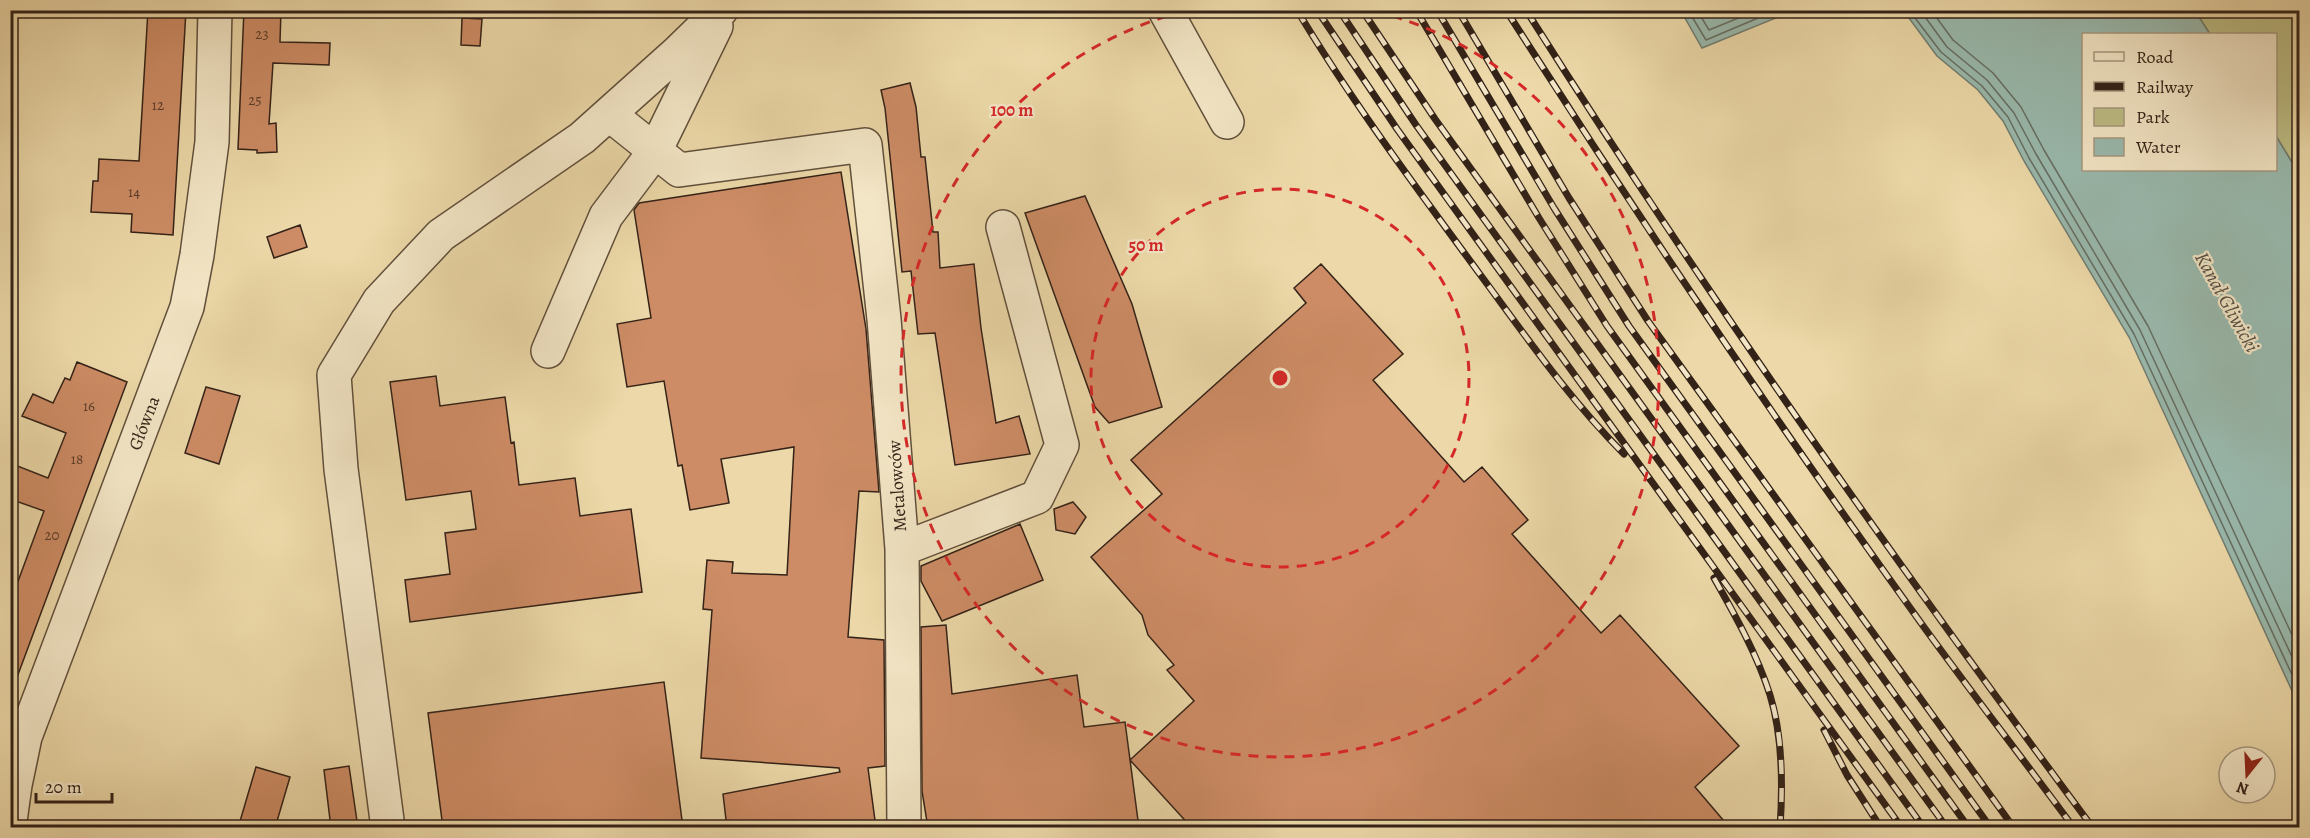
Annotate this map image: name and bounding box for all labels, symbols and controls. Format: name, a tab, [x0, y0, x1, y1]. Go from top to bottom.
house number: 23	[255, 24, 269, 44]
legend	[2082, 33, 2277, 171]
text: Road	[2136, 45, 2174, 69]
text: Railway	[2136, 75, 2194, 99]
house number: 25	[248, 90, 262, 110]
house number: 12	[152, 95, 164, 115]
text: 100 m	[991, 98, 1033, 122]
text: Park	[2136, 105, 2170, 129]
text: Water	[2135, 135, 2181, 159]
house number: 14	[128, 182, 140, 202]
text: 50 m	[1129, 233, 1163, 257]
water label: Kanał Gliwicki	[2188, 247, 2266, 357]
centre of rings	[1270, 368, 1290, 388]
street label: Główna	[123, 392, 166, 454]
house number: 16	[83, 396, 95, 416]
street label: Metalowców	[882, 439, 912, 532]
house number: 18	[71, 449, 83, 469]
house number: 20	[44, 525, 60, 545]
north arrow	[2217, 745, 2277, 805]
scale bar	[36, 766, 112, 804]
text: 20 m	[45, 775, 82, 799]
text: N	[2233, 776, 2252, 801]

